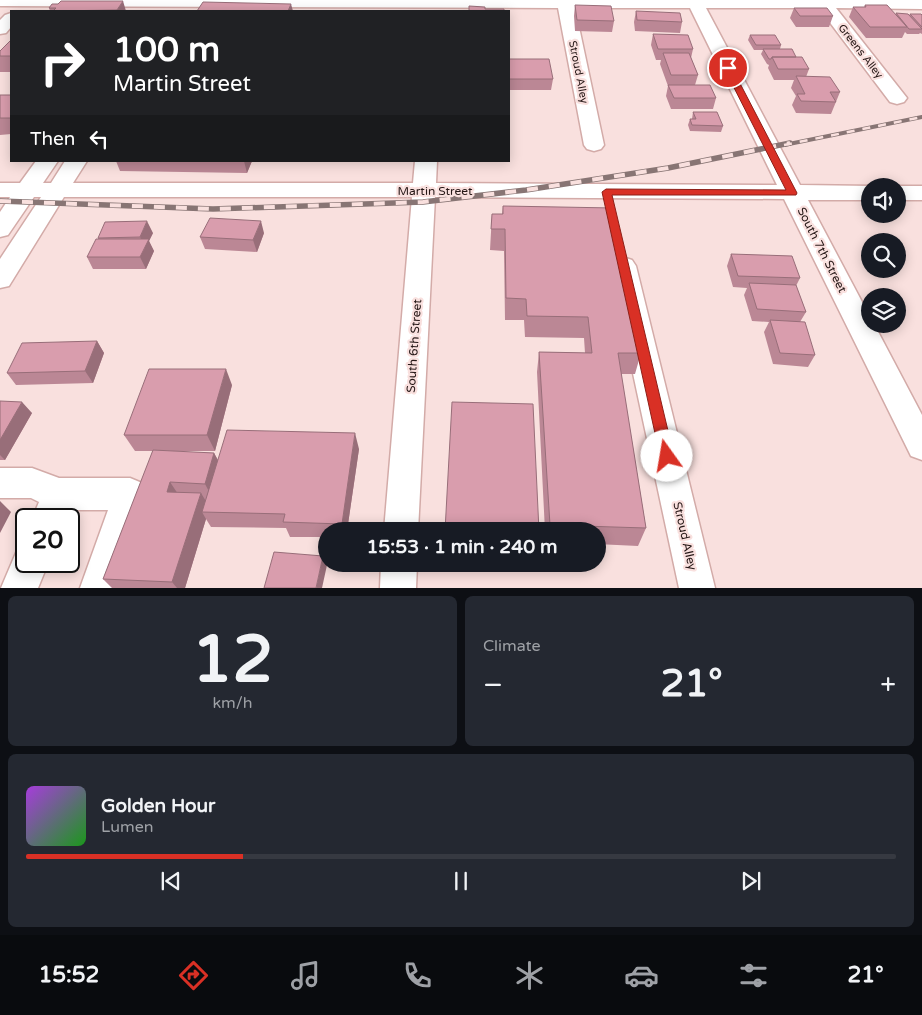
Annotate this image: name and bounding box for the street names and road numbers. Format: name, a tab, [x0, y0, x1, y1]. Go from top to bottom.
street label: Greens Alley	[835, 22, 886, 81]
street label: Stroud Alley	[566, 40, 591, 105]
street label: Martin Street	[397, 184, 473, 198]
street label: South 7th Street	[794, 205, 850, 295]
street label: South 6th Street	[404, 298, 424, 393]
street label: Stroud Alley	[670, 501, 700, 572]

